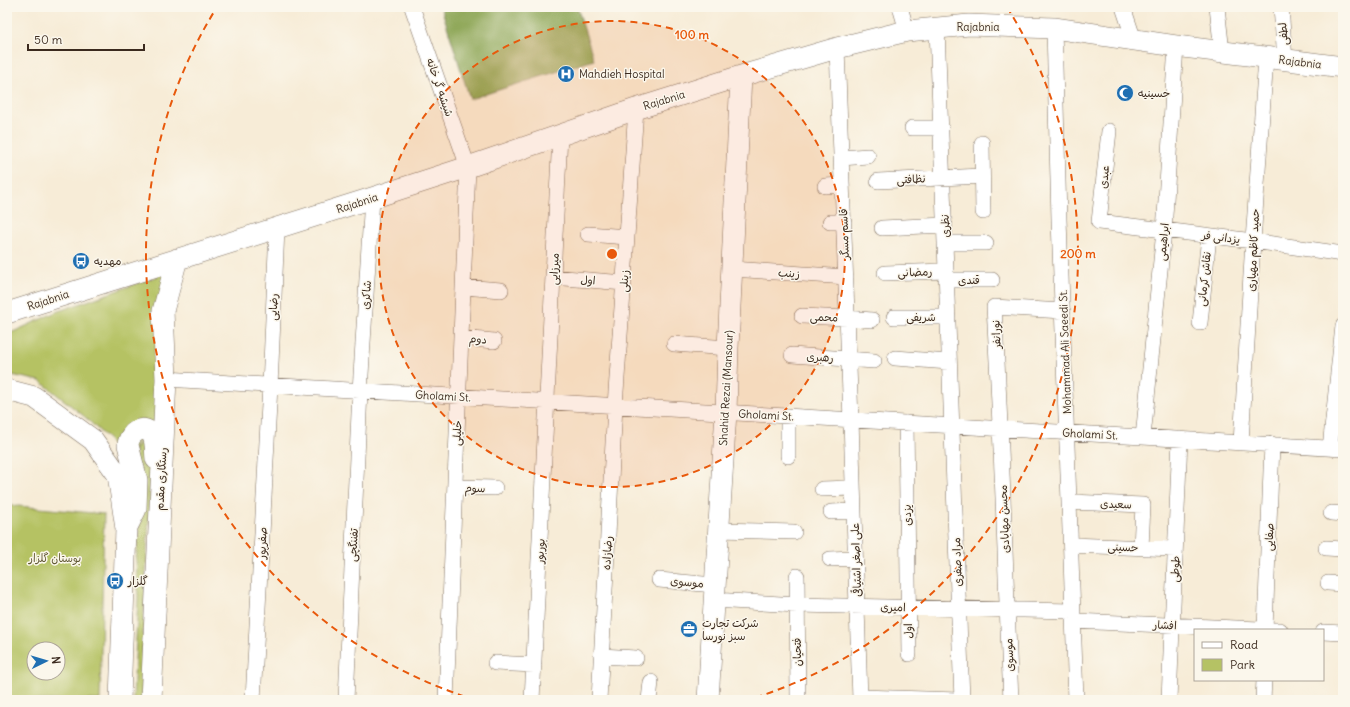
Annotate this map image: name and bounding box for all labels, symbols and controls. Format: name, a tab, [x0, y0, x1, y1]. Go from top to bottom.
street label: Rajabnia	[956, 20, 1000, 34]
street label: لطفی	[1275, 22, 1292, 46]
scale bar	[28, 26, 144, 52]
text: 100 m	[675, 27, 709, 42]
text: 50 m	[34, 32, 63, 47]
street label: Rajabnia	[1278, 52, 1322, 72]
street label: شیشه گر خانه	[423, 56, 457, 118]
hospital icon: Mahdieh Hospital	[556, 64, 576, 84]
place label: Mahdieh Hospital	[579, 67, 665, 81]
mosque icon: حسینیه	[1115, 83, 1135, 103]
place label: حسینیه	[1138, 86, 1170, 100]
street label: Rajabnia	[641, 87, 687, 113]
street label: عبدی	[1096, 165, 1113, 189]
street label: نظافتی	[896, 171, 926, 188]
street label: Rajabnia	[334, 190, 380, 216]
street label: قاسم مسگر	[836, 208, 854, 261]
street label: حمید کاظم مهیاری	[1244, 208, 1264, 292]
street label: نظری	[938, 214, 952, 238]
street label: ابراهیمی	[1154, 222, 1173, 262]
street label: یزدانی فر	[1200, 228, 1241, 247]
text: 200 m	[1060, 246, 1096, 261]
centre of rings	[605, 247, 619, 261]
bus stop icon: مهدیه	[71, 251, 91, 271]
street label: نقاش کرمانی	[1194, 251, 1215, 307]
street label: میرزایی	[546, 253, 563, 285]
place label: مهدیه	[94, 254, 121, 268]
street label: رمضانی	[897, 264, 933, 281]
street label: زینب	[778, 265, 800, 282]
street label: زینلی	[616, 269, 633, 293]
street label: اول	[580, 272, 596, 288]
street label: قندی	[958, 273, 980, 287]
street label: شاکری	[358, 280, 374, 310]
street label: Rajabnia	[25, 287, 71, 313]
street label: Mohammad Ali Saeedi St.	[1056, 290, 1074, 414]
street label: رضایی	[266, 293, 281, 321]
street label: محمی	[810, 310, 838, 325]
street label: شریفی	[906, 310, 936, 325]
street label: نورانفر	[988, 319, 1005, 350]
street label: Shahid Rezai (Mansour)	[716, 330, 736, 446]
street label: دوم	[468, 331, 488, 349]
street label: رهبری	[806, 349, 834, 366]
street label: Gholami St.	[415, 388, 471, 404]
street label: Gholami St.	[738, 407, 794, 423]
street label: خلیلی	[449, 420, 466, 446]
street label: Gholami St.	[1062, 426, 1118, 442]
street label: رستگاری مقدم	[152, 447, 172, 511]
street label: سوم	[464, 481, 486, 497]
street label: محسن مهابادی	[996, 485, 1013, 553]
street label: سعیدی	[1100, 496, 1132, 512]
street label: یزدی	[900, 504, 914, 526]
street label: علی اصغر اشتیاقی	[848, 523, 865, 597]
street label: صفایی	[1262, 523, 1277, 551]
street label: صفرپور	[254, 527, 270, 560]
street label: تفننگچی	[345, 527, 362, 562]
street label: رضازاده	[599, 535, 615, 571]
street label: مراد صفری	[949, 537, 965, 587]
street label: بوربور	[532, 538, 549, 565]
street label: حسینی	[1107, 539, 1139, 556]
park label: بوستان گلزار	[28, 551, 81, 566]
street label: طوطی	[1167, 555, 1184, 583]
bus stop icon: گلزار	[105, 571, 125, 591]
place label: گلزار	[127, 574, 148, 588]
street label: موسوی	[670, 574, 704, 591]
street label: امیری	[880, 600, 906, 614]
place label: شرکت تجارت سبز نورسا	[702, 616, 759, 644]
street label: افشار	[1152, 618, 1177, 632]
office icon: شرکت تجارت سبز نورسا	[679, 619, 699, 639]
street label: اول	[901, 623, 915, 639]
legend	[1194, 629, 1324, 681]
text: Road	[1230, 637, 1258, 652]
street label: فتحیان	[790, 638, 804, 666]
street label: موسوی	[1001, 638, 1018, 672]
north arrow	[26, 641, 66, 681]
text: N	[49, 656, 63, 665]
text: Park	[1230, 657, 1255, 672]

